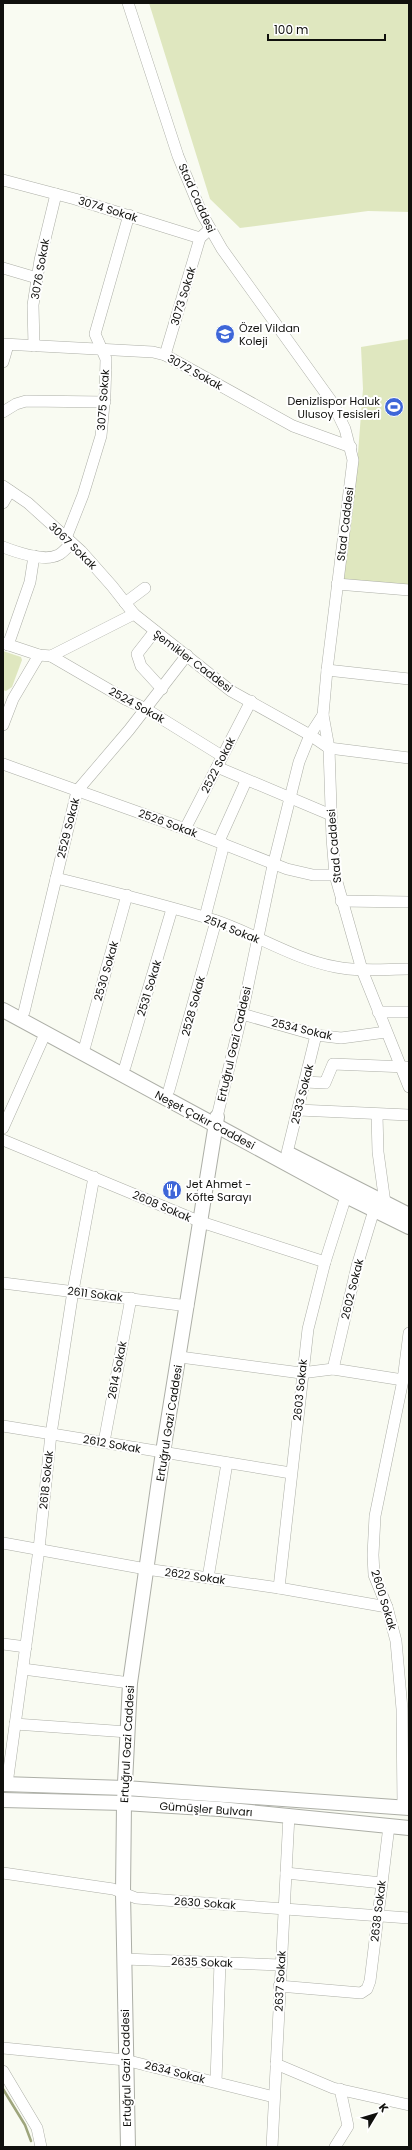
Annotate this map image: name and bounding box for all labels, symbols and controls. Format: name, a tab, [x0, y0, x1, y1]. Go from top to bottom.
scale bar	[268, 16, 385, 42]
text: 100 m	[274, 21, 308, 38]
street label: Stad Caddesi	[175, 161, 220, 235]
street label: 3074 Sokak	[76, 192, 140, 226]
street label: 3076 Sokak	[27, 237, 53, 301]
street label: 3073 Sokak	[166, 264, 200, 328]
place label: Özel Vildan Koleji	[239, 320, 300, 349]
school or university icon: Özel Vildan Koleji	[214, 323, 236, 345]
street label: 3072 Sokak	[164, 350, 226, 394]
street label: 3075 Sokak	[93, 368, 113, 431]
place label: Denizlispor Haluk Ulusoy Tesisleri	[288, 393, 380, 422]
sports icon: Denizlispor Haluk Ulusoy Tesisleri	[383, 396, 405, 418]
street label: Stad Caddesi	[333, 486, 358, 562]
street label: 3067 Sokak	[45, 519, 101, 573]
street label: Şemikler Caddesi	[150, 626, 236, 696]
street label: 2524 Sokak	[106, 683, 168, 727]
street label: 2522 Sokak	[197, 734, 239, 796]
street label: 2529 Sokak	[53, 796, 83, 860]
street label: 2526 Sokak	[136, 805, 200, 841]
street label: Stad Caddesi	[323, 808, 345, 884]
street label: 2514 Sokak	[202, 911, 263, 948]
street label: 2530 Sokak	[90, 939, 122, 1003]
street label: 2531 Sokak	[133, 957, 165, 1018]
street label: 2528 Sokak	[177, 974, 209, 1038]
street label: Ertuğrul Gazi Caddesi	[213, 985, 255, 1103]
street label: 2534 Sokak	[270, 1014, 334, 1044]
street label: 2533 Sokak	[287, 1062, 317, 1126]
street label: Neşet Çakır Caddesi	[152, 1087, 258, 1153]
place label: Jet Ahmet - Köfte Sarayı	[186, 1176, 251, 1205]
restaurant icon: Jet Ahmet - Köfte Sarayı	[161, 1179, 183, 1201]
street label: 2608 Sokak	[130, 1186, 194, 1226]
street label: 2602 Sokak	[337, 1257, 367, 1321]
street label: 2611 Sokak	[66, 1283, 124, 1305]
street label: 2614 Sokak	[104, 1339, 131, 1400]
street label: 2603 Sokak	[289, 1358, 311, 1422]
street label: Ertuğrul Gazi Caddesi	[152, 1363, 186, 1482]
street label: 2612 Sokak	[82, 1431, 142, 1457]
street label: 2618 Sokak	[35, 1450, 57, 1510]
street label: 2622 Sokak	[164, 1564, 227, 1588]
street label: 2600 Sokak	[367, 1568, 401, 1632]
street label: Ertuğrul Gazi Caddesi	[116, 1685, 138, 1803]
street label: Gümüşler Bulvarı	[159, 1798, 253, 1820]
street label: 2638 Sokak	[366, 1879, 390, 1943]
street label: 2630 Sokak	[174, 1893, 237, 1913]
street label: 2637 Sokak	[270, 1950, 290, 2012]
street label: 2635 Sokak	[171, 1953, 234, 1971]
street label: Ertuğrul Gazi Caddesi	[117, 2009, 135, 2127]
street label: 2634 Sokak	[143, 2057, 207, 2087]
north arrow	[356, 2094, 396, 2134]
text: K	[375, 2100, 393, 2116]

